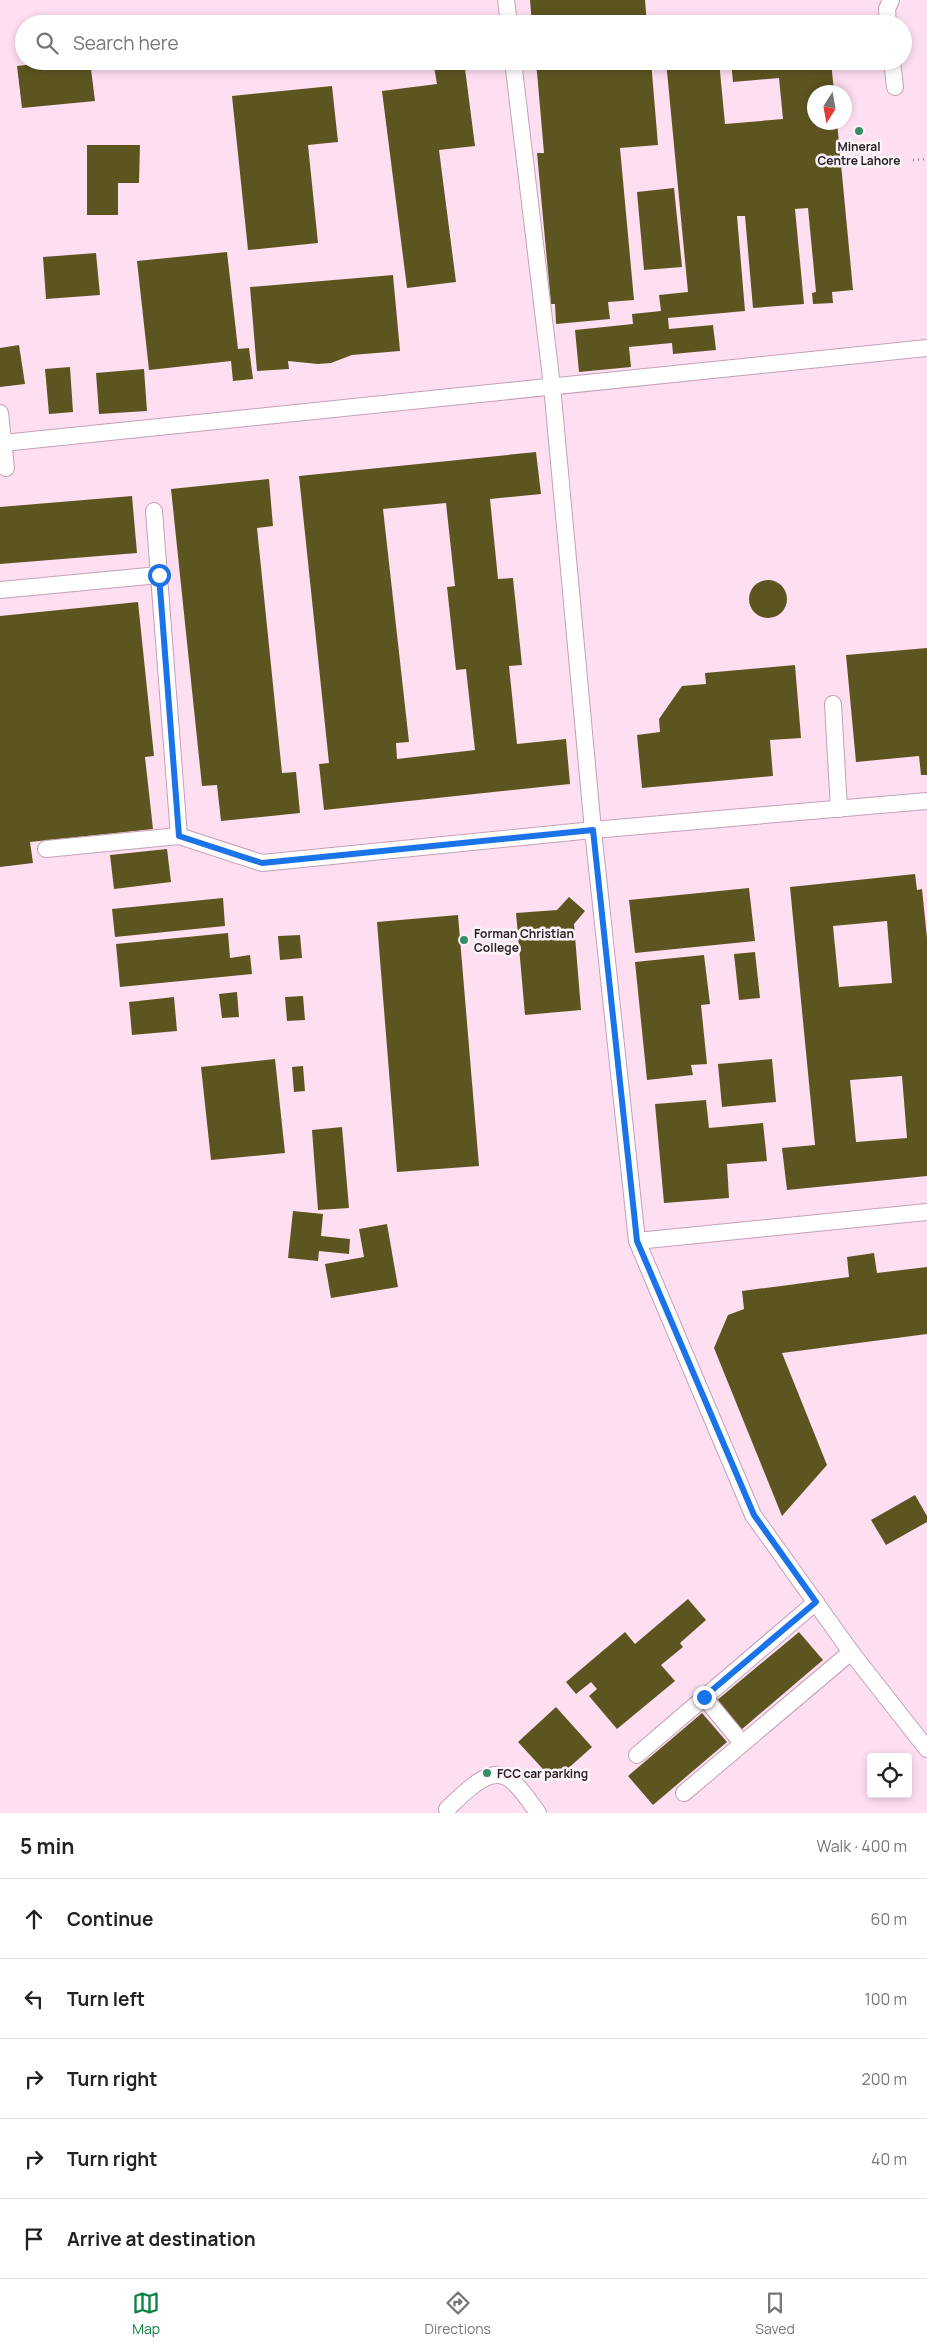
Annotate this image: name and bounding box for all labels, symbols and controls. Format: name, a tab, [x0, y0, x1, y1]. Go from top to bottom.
search box	[15, 15, 912, 70]
icon: search	[33, 29, 61, 57]
text: Search here	[73, 30, 179, 56]
north arrow	[807, 85, 852, 130]
marker: Mineral Centre Lahore	[853, 125, 865, 137]
place label: Mineral Centre Lahore	[817, 138, 901, 169]
route start	[148, 564, 171, 587]
place label: Forman Christian College	[474, 925, 574, 956]
marker: Forman Christian College	[458, 934, 470, 946]
route end	[693, 1686, 716, 1709]
map controls	[867, 1753, 912, 1798]
button: locate	[867, 1753, 912, 1798]
place label: FCC car parking	[497, 1765, 588, 1782]
marker: FCC car parking	[481, 1767, 493, 1779]
text: 5 min	[20, 1832, 74, 1860]
text: Walk · 400 m	[816, 1835, 907, 1857]
icon: ahead	[20, 1905, 48, 1933]
text: Continue	[67, 1906, 153, 1932]
text: 60 m	[871, 1908, 907, 1930]
icon: left	[20, 1985, 48, 2013]
text: Turn left	[67, 1986, 145, 2012]
text: 100 m	[864, 1988, 907, 2010]
icon: right	[20, 2065, 48, 2093]
text: Turn right	[67, 2066, 157, 2092]
text: 200 m	[862, 2068, 907, 2090]
icon: right	[20, 2145, 48, 2173]
text: Turn right	[67, 2146, 157, 2172]
text: 40 m	[871, 2148, 907, 2170]
icon: arrive	[20, 2225, 48, 2253]
text: Arrive at destination	[67, 2226, 256, 2252]
tab: Map	[132, 2289, 160, 2338]
tab: Directions	[425, 2289, 491, 2338]
tab: Saved	[755, 2289, 795, 2338]

